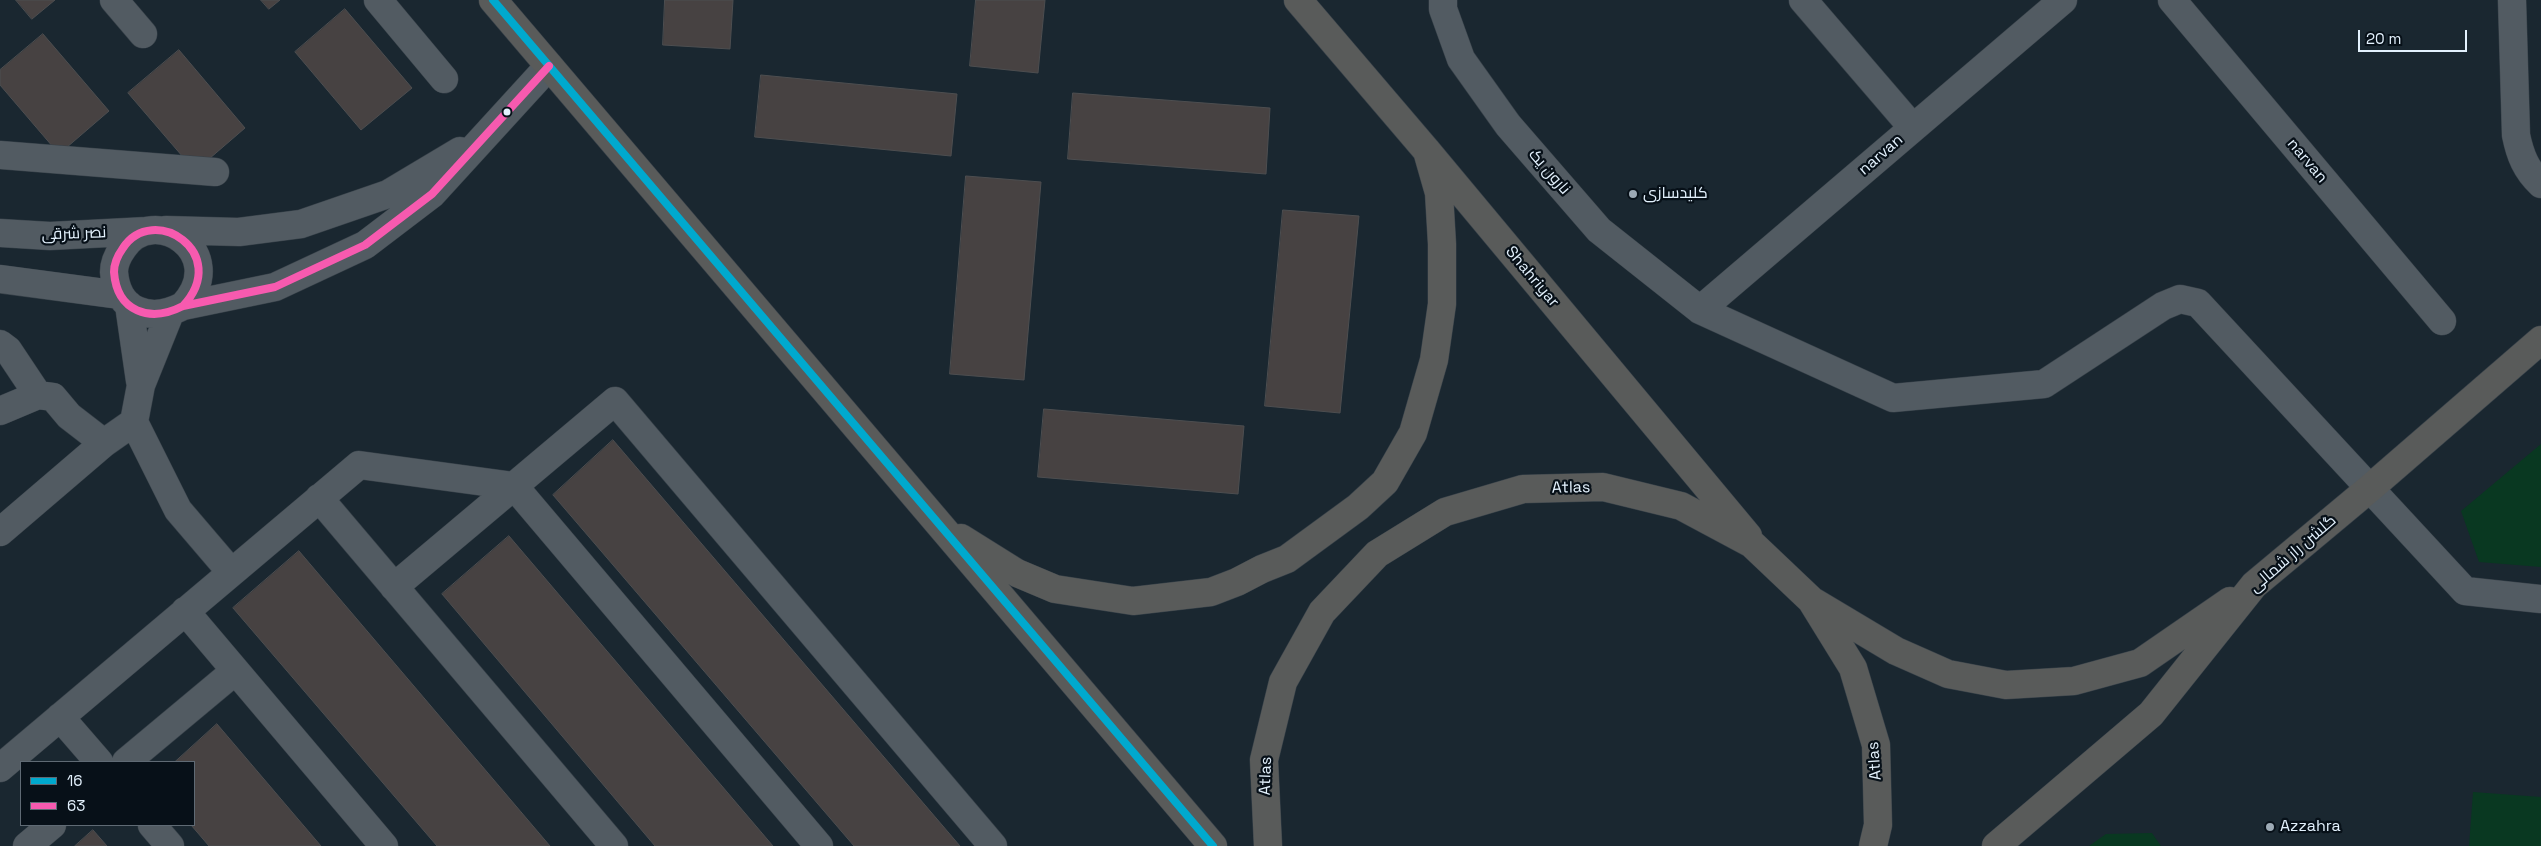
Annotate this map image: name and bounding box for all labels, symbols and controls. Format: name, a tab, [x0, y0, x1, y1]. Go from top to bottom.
scale bar	[2361, 20, 2470, 52]
text: 20 m	[2366, 29, 2401, 48]
unlabelled marker	[502, 107, 512, 117]
street label: narvan	[1855, 131, 1907, 179]
street label: narvan	[2283, 135, 2331, 187]
street label: نارون یک	[1524, 145, 1574, 199]
place label: کلیدسازی	[1643, 184, 1708, 204]
marker: کلیدسازی	[1627, 188, 1639, 200]
street label: نصر شرقی	[41, 223, 107, 245]
street label: Shahriyar	[1501, 243, 1563, 311]
street label: Atlas	[1552, 478, 1590, 498]
street label: گلشن راز شمالی	[2246, 511, 2340, 597]
street label: Atlas	[1864, 741, 1886, 781]
street label: Atlas	[1256, 756, 1276, 796]
legend	[20, 761, 195, 826]
text: 16	[67, 771, 82, 790]
text: 63	[67, 796, 85, 815]
place label: Azzahra	[2280, 817, 2341, 837]
marker: Azzahra	[2264, 821, 2276, 833]

